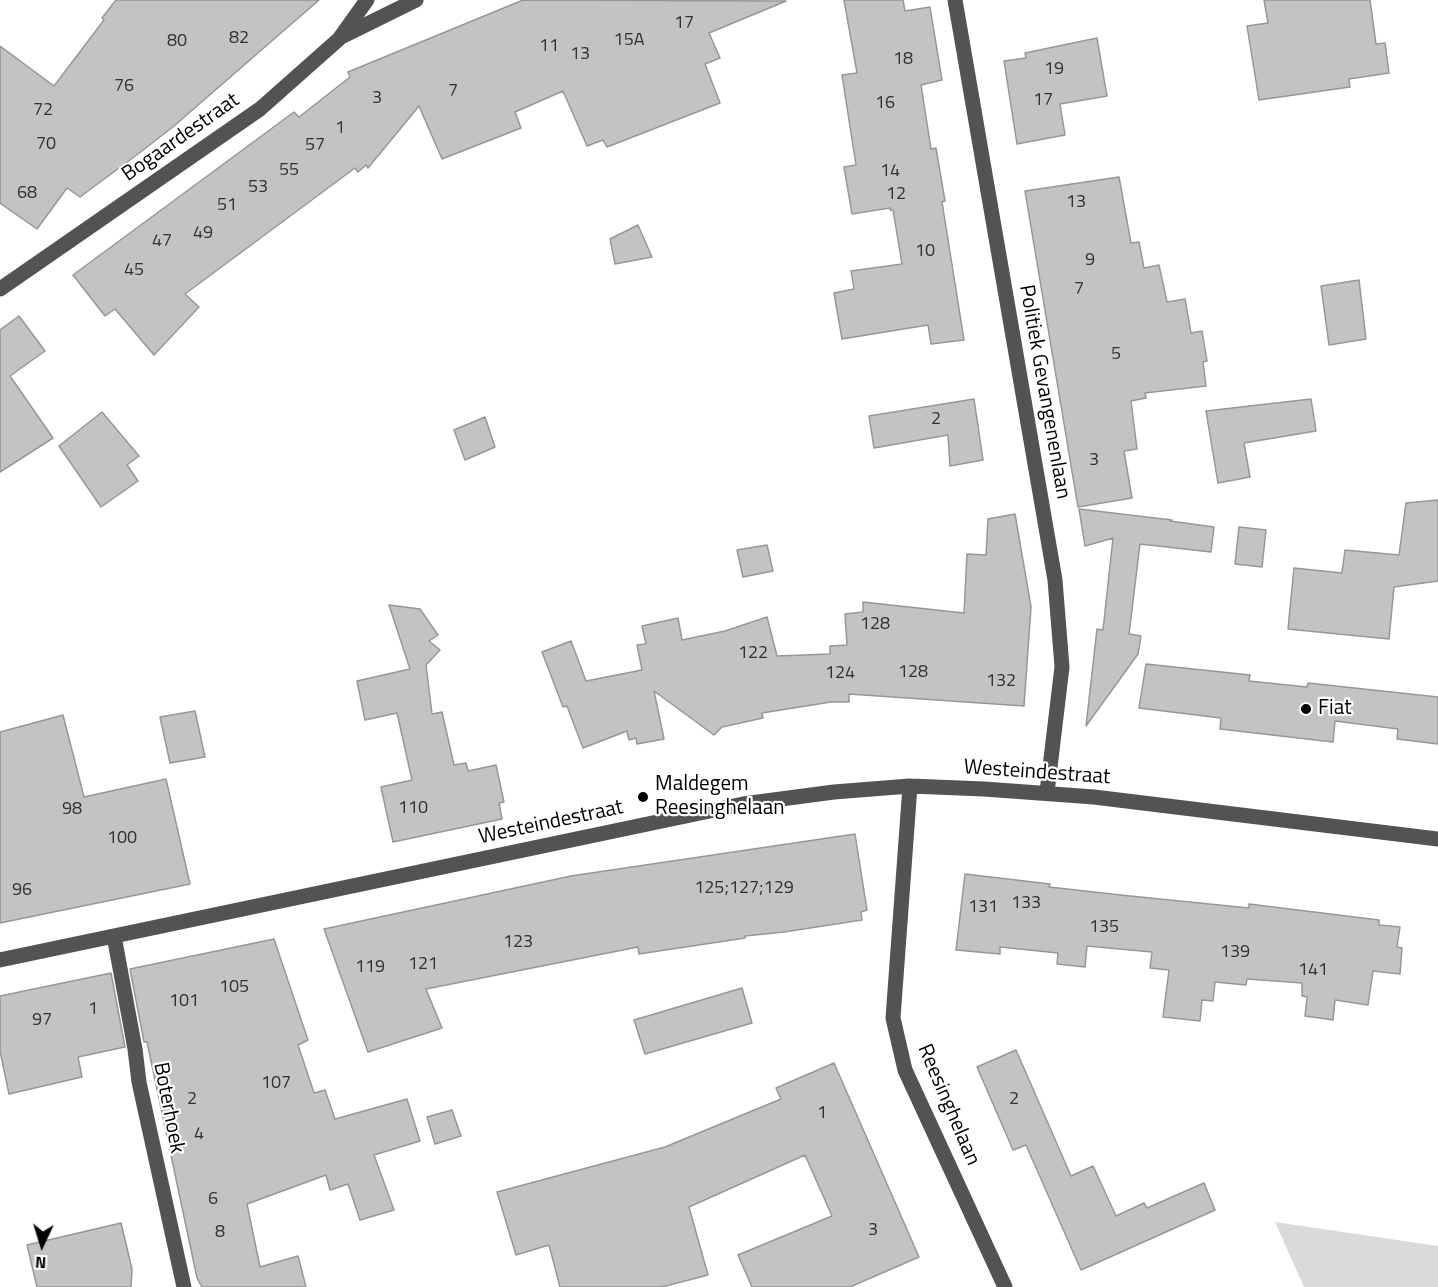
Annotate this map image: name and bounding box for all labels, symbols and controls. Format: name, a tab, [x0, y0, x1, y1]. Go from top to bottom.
house number: 17	[674, 13, 694, 35]
house number: 82	[229, 28, 249, 50]
house number: 15A	[614, 30, 644, 52]
house number: 80	[167, 31, 187, 53]
house number: 11	[539, 36, 559, 58]
house number: 13	[570, 44, 590, 66]
house number: 18	[893, 49, 913, 71]
house number: 19	[1044, 59, 1064, 81]
house number: 76	[114, 76, 134, 98]
house number: 7	[448, 81, 458, 103]
street label: Bogaardestraat	[118, 88, 244, 188]
house number: 3	[372, 88, 382, 110]
house number: 17	[1033, 90, 1053, 112]
house number: 16	[875, 93, 895, 115]
house number: 72	[33, 100, 53, 122]
house number: 1	[335, 118, 345, 140]
house number: 70	[36, 134, 56, 156]
house number: 57	[305, 135, 325, 157]
house number: 55	[279, 160, 299, 182]
house number: 14	[880, 161, 900, 183]
house number: 53	[248, 177, 268, 199]
house number: 68	[17, 183, 37, 205]
house number: 12	[886, 184, 906, 206]
house number: 13	[1066, 192, 1086, 214]
house number: 51	[217, 195, 237, 217]
house number: 49	[193, 223, 213, 245]
house number: 47	[152, 231, 172, 253]
house number: 10	[915, 241, 935, 263]
house number: 9	[1085, 250, 1095, 272]
house number: 45	[124, 260, 144, 282]
house number: 7	[1074, 279, 1084, 301]
street label: Politiek Gevangenenlaan	[1013, 283, 1075, 501]
house number: 5	[1111, 344, 1121, 366]
house number: 2	[931, 409, 941, 431]
house number: 3	[1089, 450, 1099, 472]
house number: 128	[860, 614, 890, 636]
house number: 122	[738, 643, 768, 665]
house number: 128	[898, 662, 928, 684]
house number: 124	[825, 663, 855, 685]
house number: 132	[986, 671, 1016, 693]
place label: Fiat	[1318, 696, 1352, 722]
marker: Fiat	[1299, 702, 1313, 716]
street label: Westeindestraat	[963, 755, 1111, 791]
place label: Maldegem Reesinghelaan	[655, 772, 784, 822]
marker: Maldegem Reesinghelaan	[636, 790, 650, 804]
street label: Westeindestraat	[477, 795, 625, 851]
house number: 110	[398, 798, 428, 820]
house number: 98	[62, 799, 82, 821]
house number: 100	[107, 828, 137, 850]
house number: 125;127;129	[694, 878, 794, 900]
house number: 96	[12, 880, 32, 902]
house number: 133	[1011, 893, 1041, 915]
house number: 131	[968, 897, 998, 919]
house number: 135	[1089, 917, 1119, 939]
house number: 123	[503, 932, 533, 954]
house number: 139	[1220, 942, 1250, 964]
house number: 121	[408, 954, 438, 976]
house number: 119	[355, 957, 385, 979]
house number: 141	[1298, 960, 1328, 982]
house number: 105	[219, 977, 249, 999]
house number: 101	[169, 991, 199, 1013]
house number: 1	[88, 999, 98, 1021]
house number: 97	[32, 1010, 52, 1032]
street label: Reesinghelaan	[911, 1040, 985, 1170]
street label: Boterhoek	[147, 1060, 189, 1156]
house number: 107	[261, 1073, 291, 1095]
house number: 2	[187, 1089, 197, 1111]
house number: 2	[1009, 1089, 1019, 1111]
house number: 1	[817, 1103, 827, 1125]
house number: 4	[194, 1124, 204, 1146]
house number: 6	[208, 1189, 218, 1211]
north arrow	[12, 1215, 72, 1275]
house number: 3	[868, 1220, 878, 1242]
house number: 8	[215, 1222, 225, 1244]
text: N	[34, 1251, 47, 1275]

